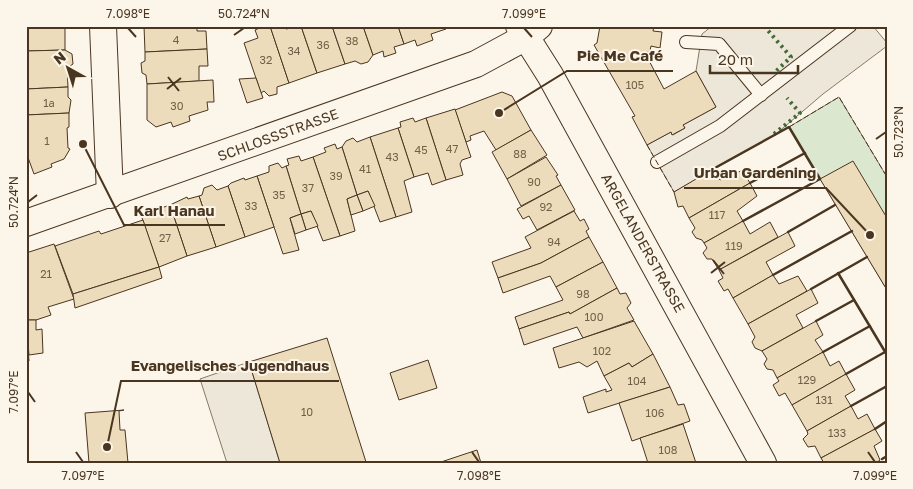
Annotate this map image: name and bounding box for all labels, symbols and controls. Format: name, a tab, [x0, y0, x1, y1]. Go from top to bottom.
text: 7.098°E	[106, 6, 150, 21]
text: 50.724°N	[218, 6, 270, 21]
text: 7.099°E	[502, 6, 546, 21]
house number: 4	[173, 33, 180, 46]
house number: 38	[345, 34, 359, 47]
house number: 36	[316, 38, 330, 51]
callout: Pie Me Café	[567, 41, 673, 71]
north arrow	[42, 42, 92, 92]
scale bar	[710, 42, 798, 74]
house number: 34	[287, 44, 301, 57]
text: Pie Me Café	[577, 46, 663, 64]
text: N	[50, 48, 69, 67]
text: 20 m	[718, 50, 753, 68]
house number: 32	[260, 53, 272, 66]
house number: 105	[626, 78, 644, 91]
house number: 1a	[43, 96, 55, 109]
house number: 30	[170, 99, 184, 112]
street label: SCHLOSSSTRASSE	[215, 105, 341, 164]
text: 50.723°N	[891, 106, 906, 158]
house number: 1	[44, 134, 50, 147]
house number: 47	[446, 142, 458, 155]
house number: 45	[414, 143, 428, 156]
house number: 88	[513, 147, 527, 160]
house number: 43	[385, 150, 399, 163]
callout: Urban Gardening	[684, 158, 826, 188]
house number: 41	[359, 162, 371, 175]
text: Urban Gardening	[694, 163, 816, 181]
house number: 39	[329, 169, 343, 182]
street label: ARGELANDERSTRASSE	[598, 170, 689, 315]
house number: 90	[527, 175, 541, 188]
text: 50.724°N	[6, 176, 21, 228]
house number: 37	[302, 181, 314, 194]
house number: 35	[273, 188, 285, 201]
callout: Karl Hanau	[124, 195, 225, 225]
house number: 33	[245, 199, 257, 212]
house number: 92	[539, 200, 553, 213]
text: Karl Hanau	[134, 201, 214, 219]
house number: 117	[709, 208, 725, 221]
house number: 27	[159, 231, 171, 244]
house number: 94	[547, 235, 561, 248]
house number: 119	[725, 239, 743, 252]
house number: 21	[40, 267, 52, 280]
house number: 98	[576, 287, 590, 300]
house number: 100	[585, 310, 604, 323]
house number: 102	[593, 344, 611, 357]
callout: Evangelisches Jugendhaus	[121, 351, 339, 381]
text: Evangelisches Jugendhaus	[131, 356, 329, 374]
text: 7.097°E	[6, 370, 21, 414]
house number: 129	[798, 373, 816, 386]
house number: 104	[628, 374, 647, 387]
house number: 131	[815, 393, 833, 406]
house number: 10	[301, 405, 313, 418]
house number: 106	[646, 406, 665, 419]
house number: 133	[828, 426, 846, 439]
house number: 108	[659, 443, 678, 456]
text: 7.097°E	[61, 468, 105, 483]
text: 7.098°E	[457, 468, 501, 483]
text: 7.099°E	[853, 468, 897, 483]

